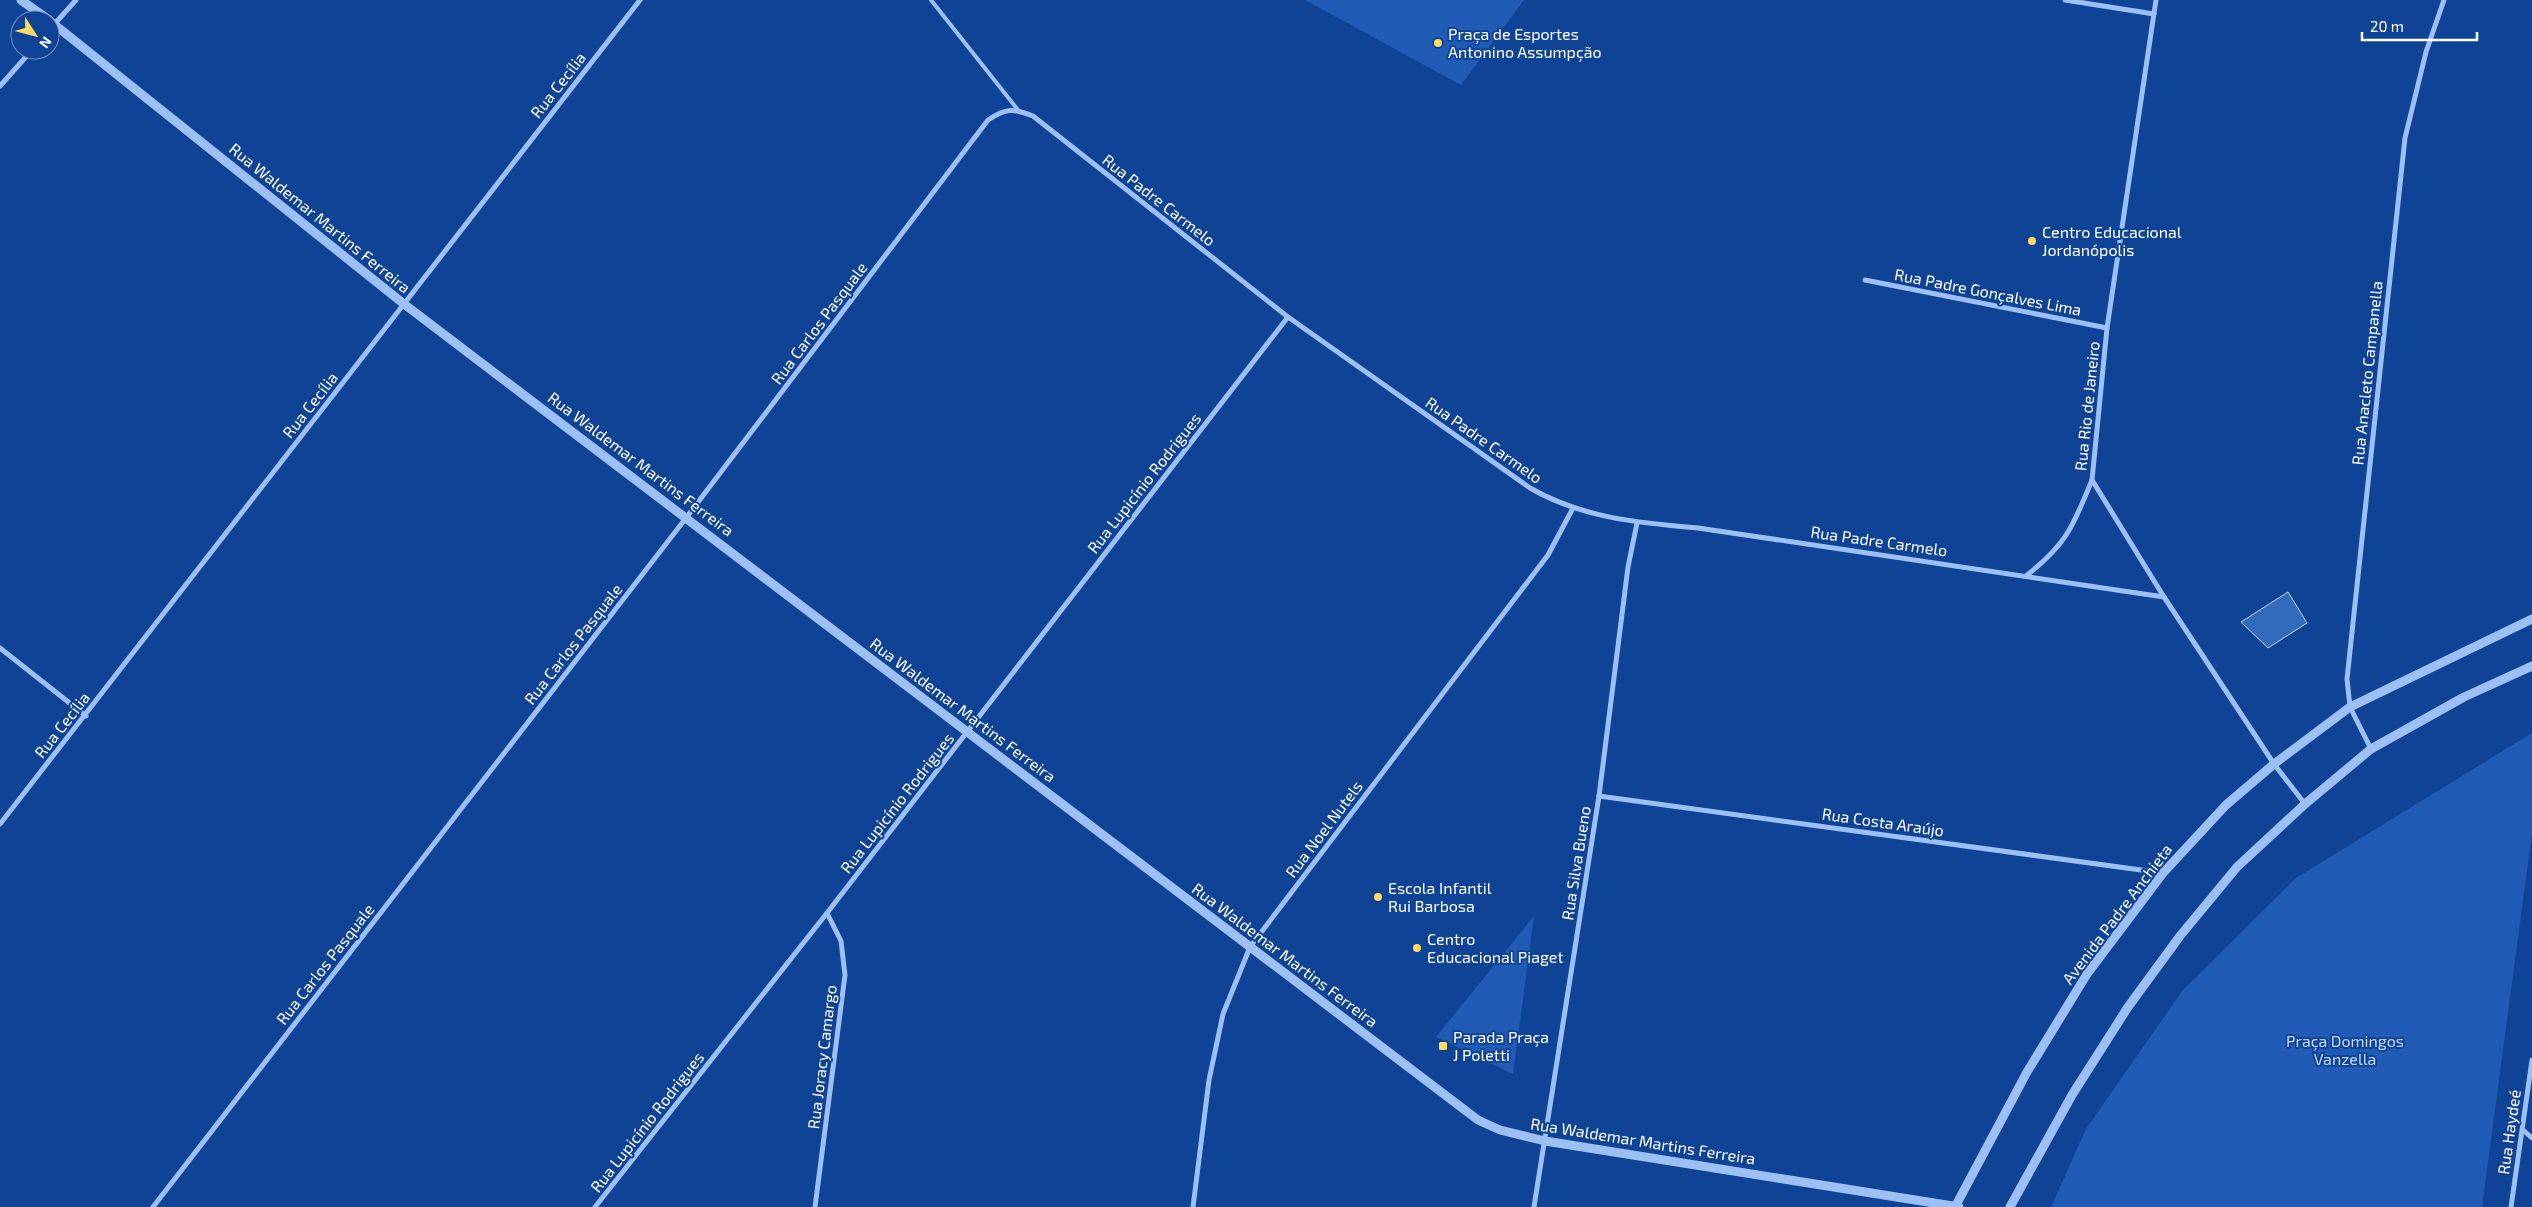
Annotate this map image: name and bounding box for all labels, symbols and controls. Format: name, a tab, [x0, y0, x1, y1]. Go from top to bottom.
north arrow	[10, 10, 60, 60]
scale bar	[2362, 10, 2477, 42]
text: 20 m	[2370, 17, 2404, 35]
place label: Praça de Esportes Antonino Assumpção	[1448, 24, 1602, 62]
text: N	[36, 34, 56, 52]
marker: Praça de Esportes Antonino Assumpção	[1432, 37, 1444, 49]
street label: Rua Cecília	[526, 48, 589, 121]
street label: Rua Waldemar Martins Ferreira	[226, 139, 415, 297]
street label: Rua Padre Carmelo	[1099, 150, 1219, 250]
place label: Centro Educacional Jordanópolis	[2042, 222, 2182, 259]
marker: Centro Educacional Jordanópolis	[2026, 235, 2038, 247]
street label: Rua Carlos Pasquale	[767, 258, 871, 387]
street label: Rua Padre Gonçalves Lima	[1893, 264, 2083, 320]
street label: Rua Anacleto Campanella	[2347, 280, 2386, 466]
street label: Rua Rio de Janeiro	[2070, 340, 2103, 472]
street label: Rua Cecília	[278, 368, 341, 441]
street label: Rua Waldemar Martins Ferreira	[545, 388, 738, 540]
street label: Rua Padre Carmelo	[1422, 392, 1546, 487]
street label: Rua Lupicínio Rodrigues	[1083, 409, 1204, 557]
street label: Rua Padre Carmelo	[1810, 522, 1949, 560]
street label: Rua Carlos Pasquale	[520, 580, 626, 708]
street label: Rua Waldemar Martins Ferreira	[867, 634, 1060, 786]
street label: Rua Cecília	[30, 688, 93, 761]
street label: Rua Lupicínio Rodrigues	[836, 729, 957, 877]
street label: Rua Noel Nutels	[1281, 777, 1366, 881]
street label: Rua Silva Bueno	[1557, 804, 1594, 921]
street label: Rua Costa Araújo	[1821, 804, 1945, 840]
street label: Avenida Padre Anchieta	[2058, 840, 2175, 988]
place label: Escola Infantil Rui Barbosa	[1388, 878, 1492, 915]
street label: Rua Waldemar Martins Ferreira	[1189, 879, 1382, 1031]
marker: Escola Infantil Rui Barbosa	[1372, 891, 1384, 903]
street label: Rua Carlos Pasquale	[272, 900, 378, 1028]
place label: Centro Educacional Piaget	[1427, 929, 1563, 966]
marker: Centro Educacional Piaget	[1411, 942, 1423, 954]
street label: Rua Joracy Camargo	[803, 984, 840, 1130]
place label: Parada Praça J Poletti	[1453, 1027, 1549, 1064]
park label: Praça Domingos Vanzella	[2286, 1031, 2404, 1068]
marker: Parada Praça J Poletti	[1437, 1040, 1449, 1052]
street label: Rua Lupicínio Rodrigues	[586, 1048, 707, 1196]
street label: Rua Haydeé	[2493, 1088, 2524, 1176]
street label: Rua Waldemar Martins Ferreira	[1529, 1113, 1757, 1168]

